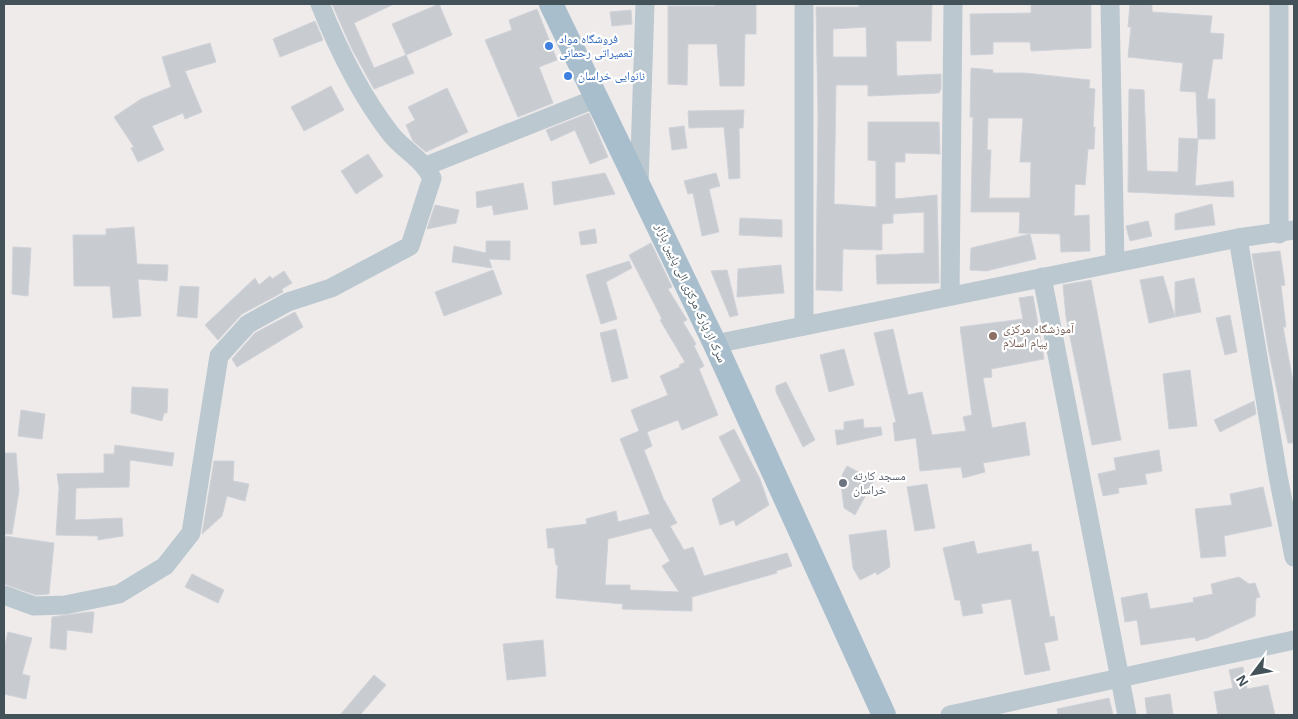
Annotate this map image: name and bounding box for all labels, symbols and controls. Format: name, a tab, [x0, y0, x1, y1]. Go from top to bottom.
place label: فروشگاه مواد تعمیراتی رحمانی	[559, 32, 633, 60]
marker: فروشگاه مواد تعمیراتی رحمانی	[543, 40, 555, 52]
place label: نانوایی خراسان	[578, 69, 645, 83]
marker: نانوایی خراسان	[562, 70, 574, 82]
street label: سرک از پارک مرکزی الی پایین بازار	[652, 220, 729, 365]
place label: آموزشگاه مرکزی پیام اسلام	[1003, 322, 1075, 351]
marker: آموزشگاه مرکزی پیام اسلام	[987, 330, 999, 342]
place label: مسجد کارته خراسان	[853, 469, 906, 497]
marker: مسجد کارته خراسان	[837, 477, 849, 489]
north arrow	[1228, 649, 1278, 699]
text: N	[1233, 672, 1251, 689]

